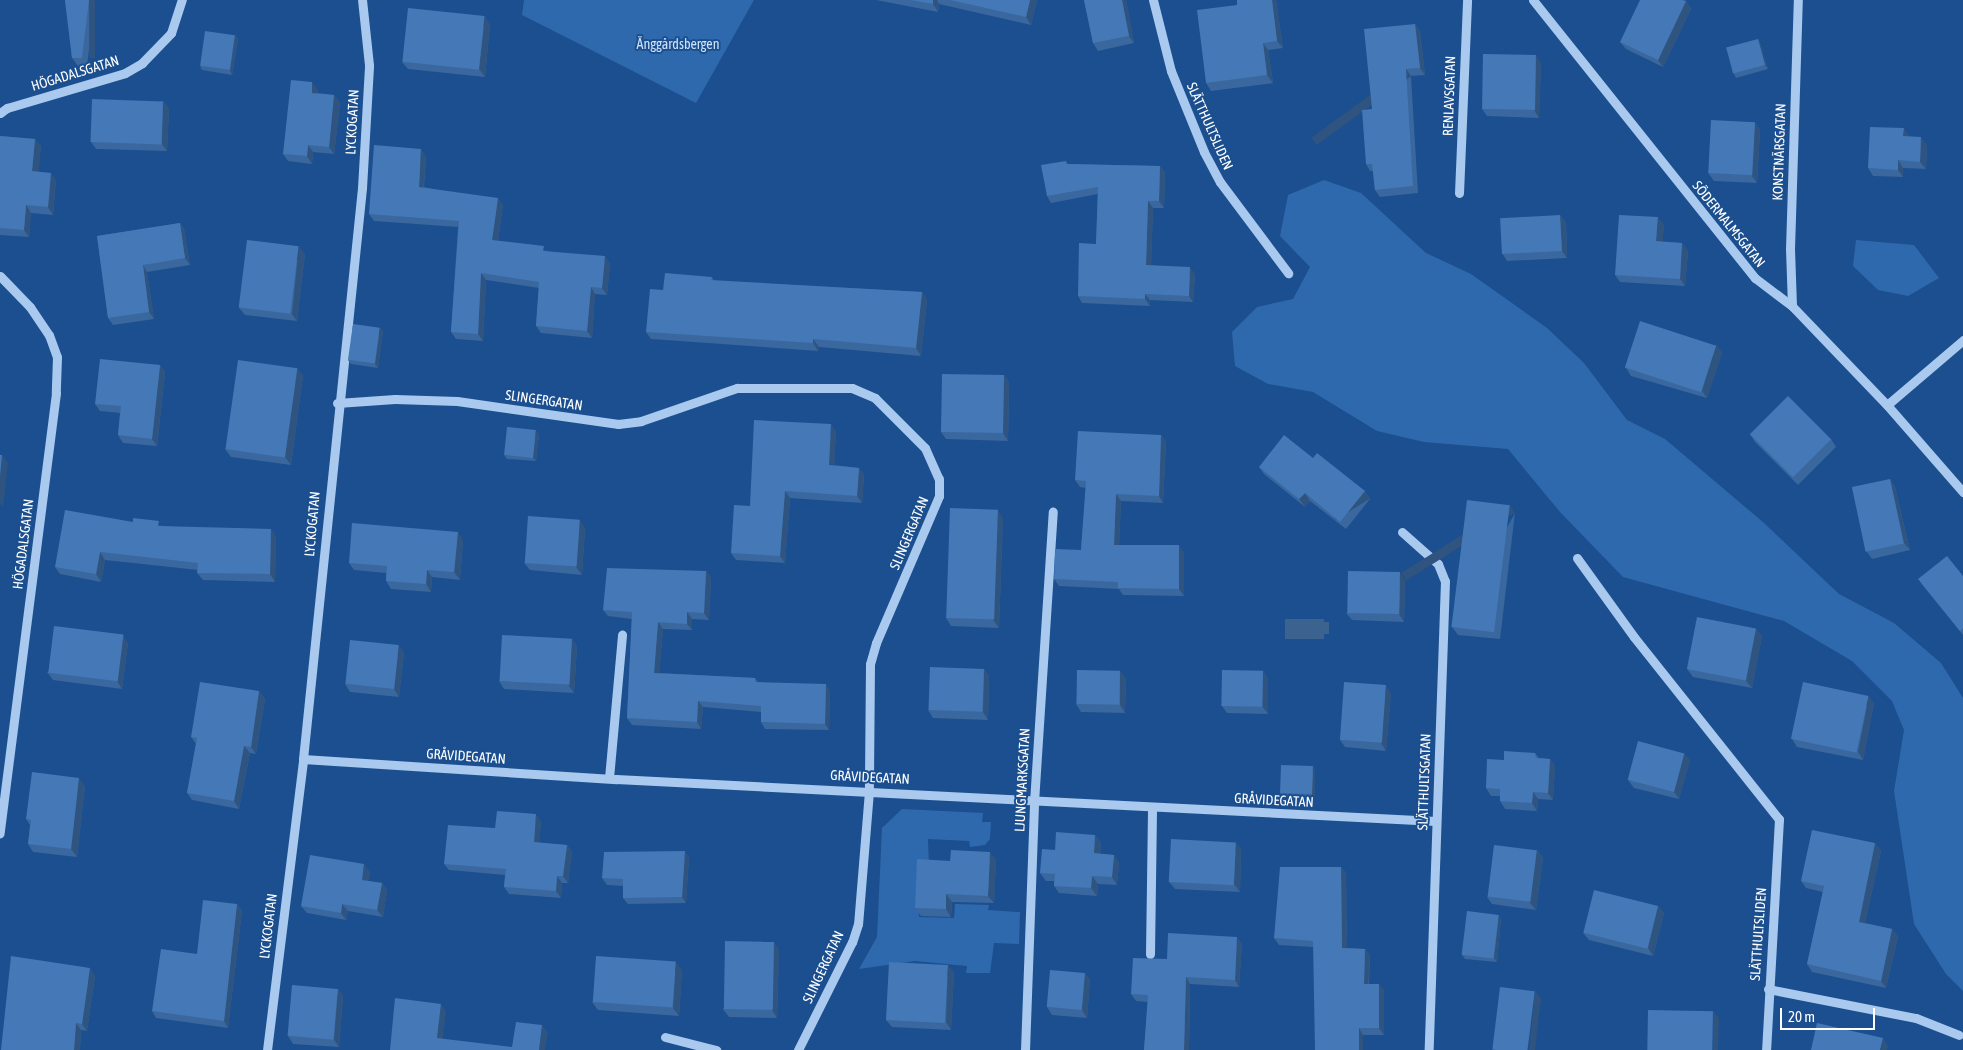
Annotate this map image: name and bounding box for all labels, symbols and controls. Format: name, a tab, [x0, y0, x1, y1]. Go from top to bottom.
park label: Änggårdsbergen	[637, 36, 719, 52]
street label: HÖGADALSGATAN	[29, 52, 121, 94]
street label: RENLAVSGATAN	[1439, 56, 1459, 136]
street label: SLÄTTHULTSLIDEN	[1183, 80, 1237, 172]
street label: LYCKOGATAN	[342, 89, 362, 155]
street label: KONSTNÄRSGATAN	[1769, 103, 1789, 201]
street label: SÖDERMALMSGATAN	[1689, 177, 1769, 271]
street label: SLINGERGATAN	[504, 386, 584, 414]
street label: LYCKOGATAN	[301, 491, 323, 557]
street label: SLINGERGATAN	[886, 494, 932, 572]
street label: HÖGADALSGATAN	[9, 498, 37, 590]
street label: LJUNGMARKSGATAN	[1011, 728, 1033, 832]
street label: SLÄTTHULTSGATAN	[1414, 733, 1434, 831]
street label: GRÅVIDEGATAN	[426, 745, 506, 767]
street label: GRÅVIDEGATAN	[830, 767, 910, 787]
street label: GRÅVIDEGATAN	[1234, 790, 1314, 810]
street label: SLÄTTHULTSLIDEN	[1746, 887, 1770, 981]
street label: LYCKOGATAN	[256, 892, 280, 960]
street label: SLINGERGATAN	[799, 928, 847, 1006]
scale bar	[1783, 998, 1878, 1030]
text: 20 m	[1788, 1008, 1815, 1025]

